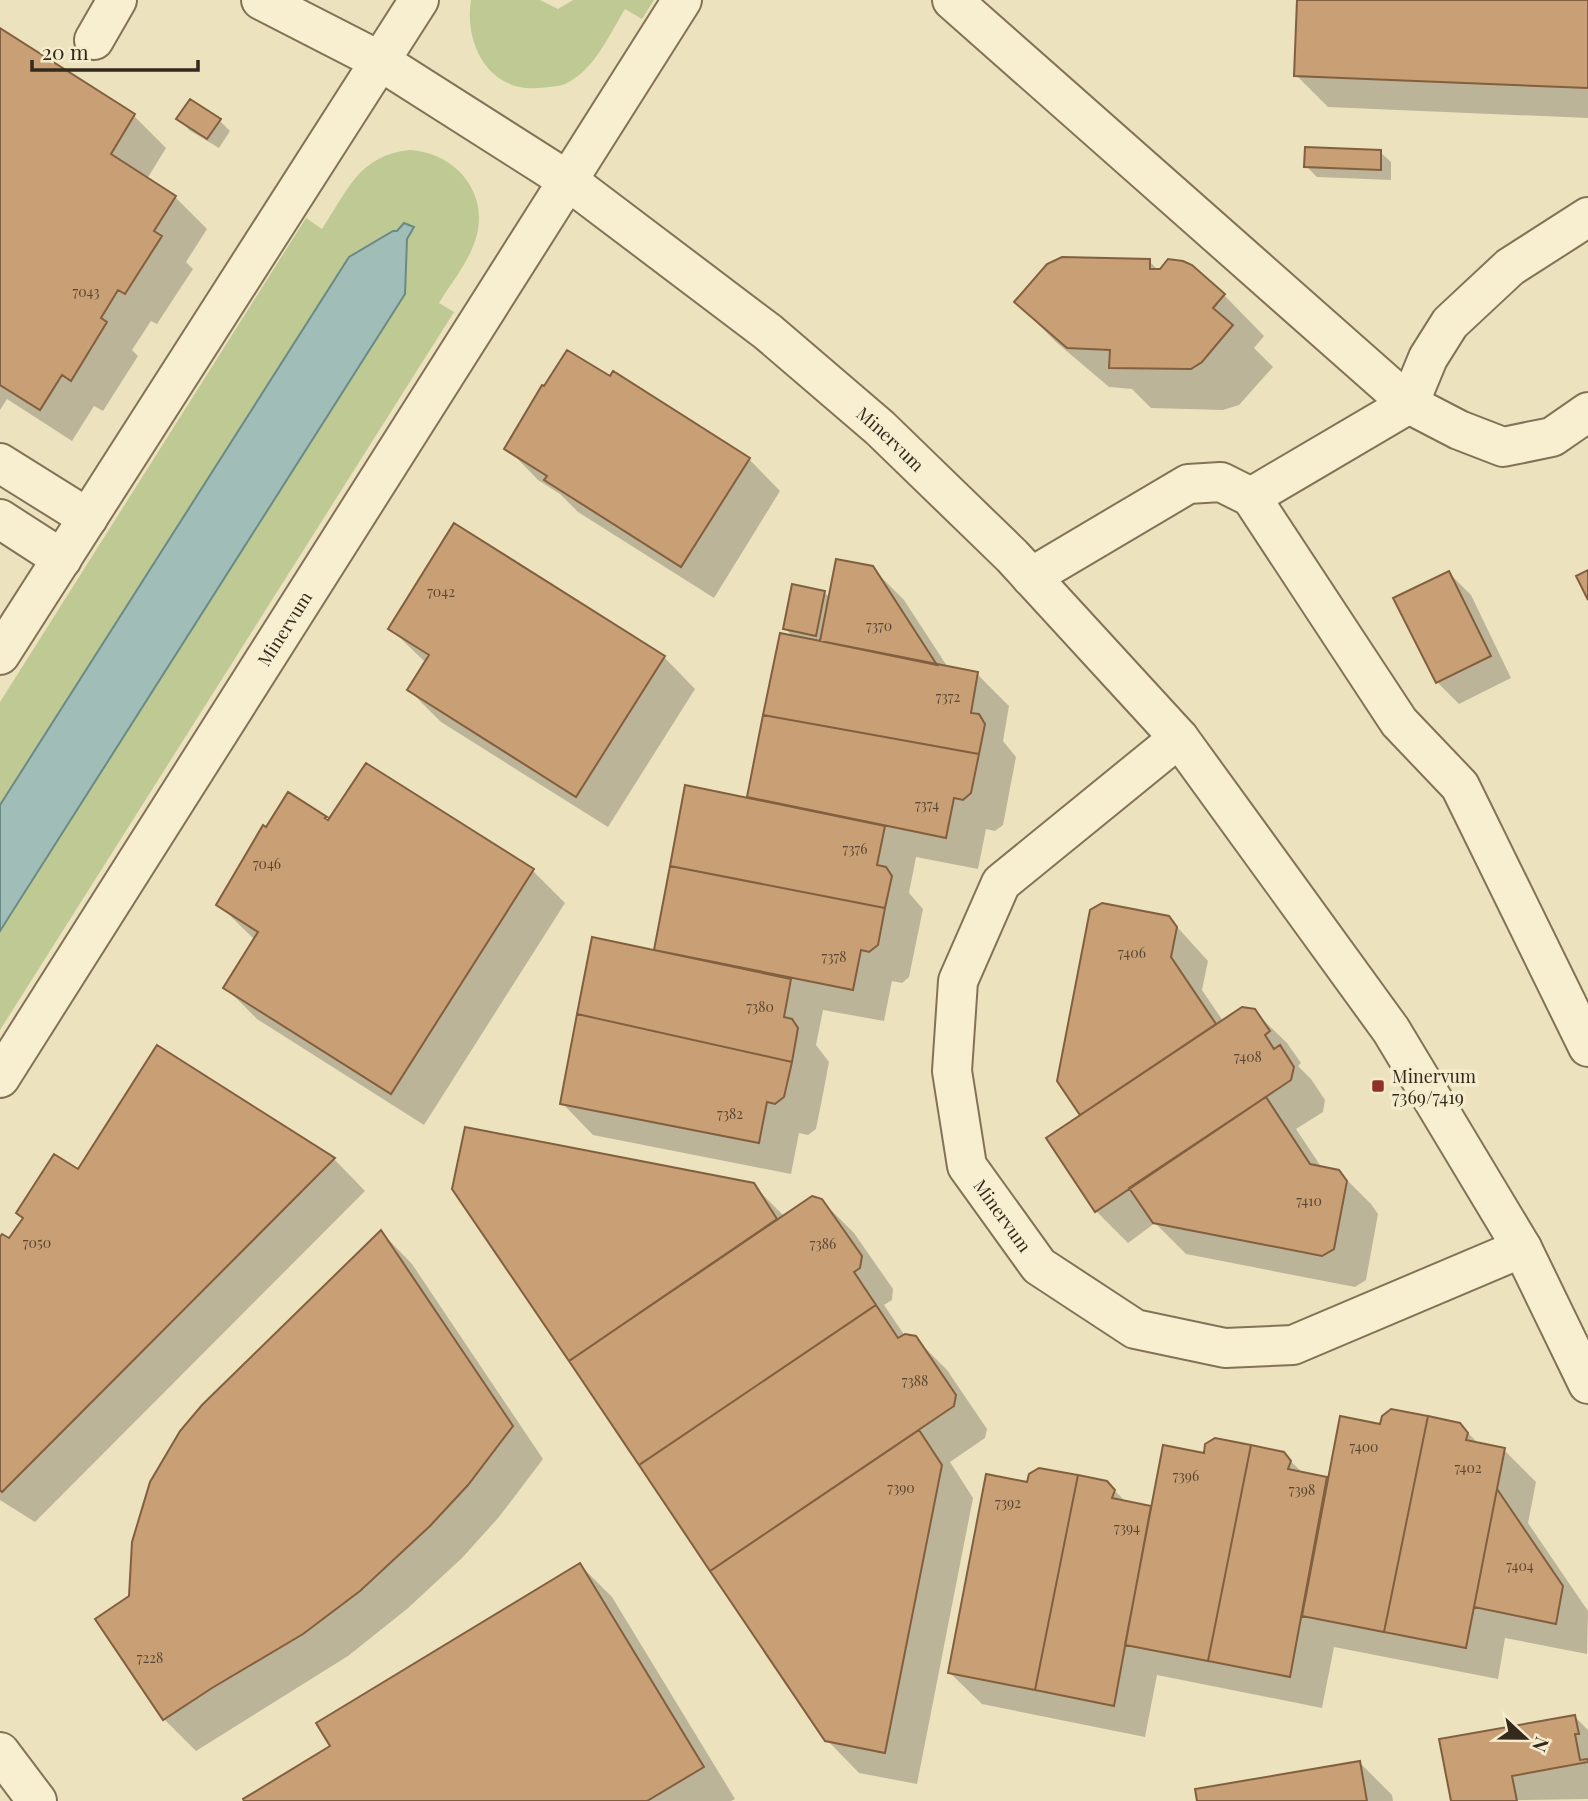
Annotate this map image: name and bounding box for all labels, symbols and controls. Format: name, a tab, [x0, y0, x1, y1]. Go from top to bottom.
scale bar	[32, 28, 198, 72]
text: 20 m	[42, 37, 89, 65]
house number: 7043	[72, 282, 100, 301]
street label: Minervum	[852, 401, 929, 476]
house number: 7042	[427, 582, 455, 601]
street label: Minervum	[252, 586, 317, 670]
house number: 7370	[866, 616, 892, 635]
house number: 7372	[936, 687, 960, 706]
house number: 7374	[915, 795, 939, 814]
house number: 7376	[843, 839, 867, 858]
house number: 7046	[253, 854, 281, 873]
house number: 7406	[1118, 943, 1146, 962]
house number: 7378	[822, 947, 846, 966]
house number: 7380	[746, 997, 774, 1016]
house number: 7408	[1234, 1047, 1262, 1066]
place label: Minervum 7369/7419	[1392, 1064, 1476, 1109]
marker: Minervum 7369/7419	[1370, 1078, 1386, 1094]
house number: 7382	[717, 1104, 743, 1123]
street label: Minervum	[968, 1174, 1037, 1257]
house number: 7410	[1296, 1191, 1322, 1210]
house number: 7050	[23, 1233, 51, 1252]
house number: 7386	[810, 1234, 836, 1253]
house number: 7388	[902, 1371, 928, 1390]
house number: 7400	[1350, 1437, 1378, 1456]
house number: 7402	[1454, 1458, 1482, 1477]
house number: 7396	[1173, 1466, 1199, 1485]
house number: 7390	[887, 1478, 915, 1497]
house number: 7398	[1289, 1480, 1315, 1499]
house number: 7392	[995, 1493, 1021, 1512]
house number: 7394	[1114, 1518, 1140, 1537]
house number: 7404	[1506, 1556, 1534, 1575]
house number: 7228	[137, 1648, 163, 1667]
north arrow	[1490, 1703, 1560, 1773]
text: N	[1527, 1734, 1556, 1756]

